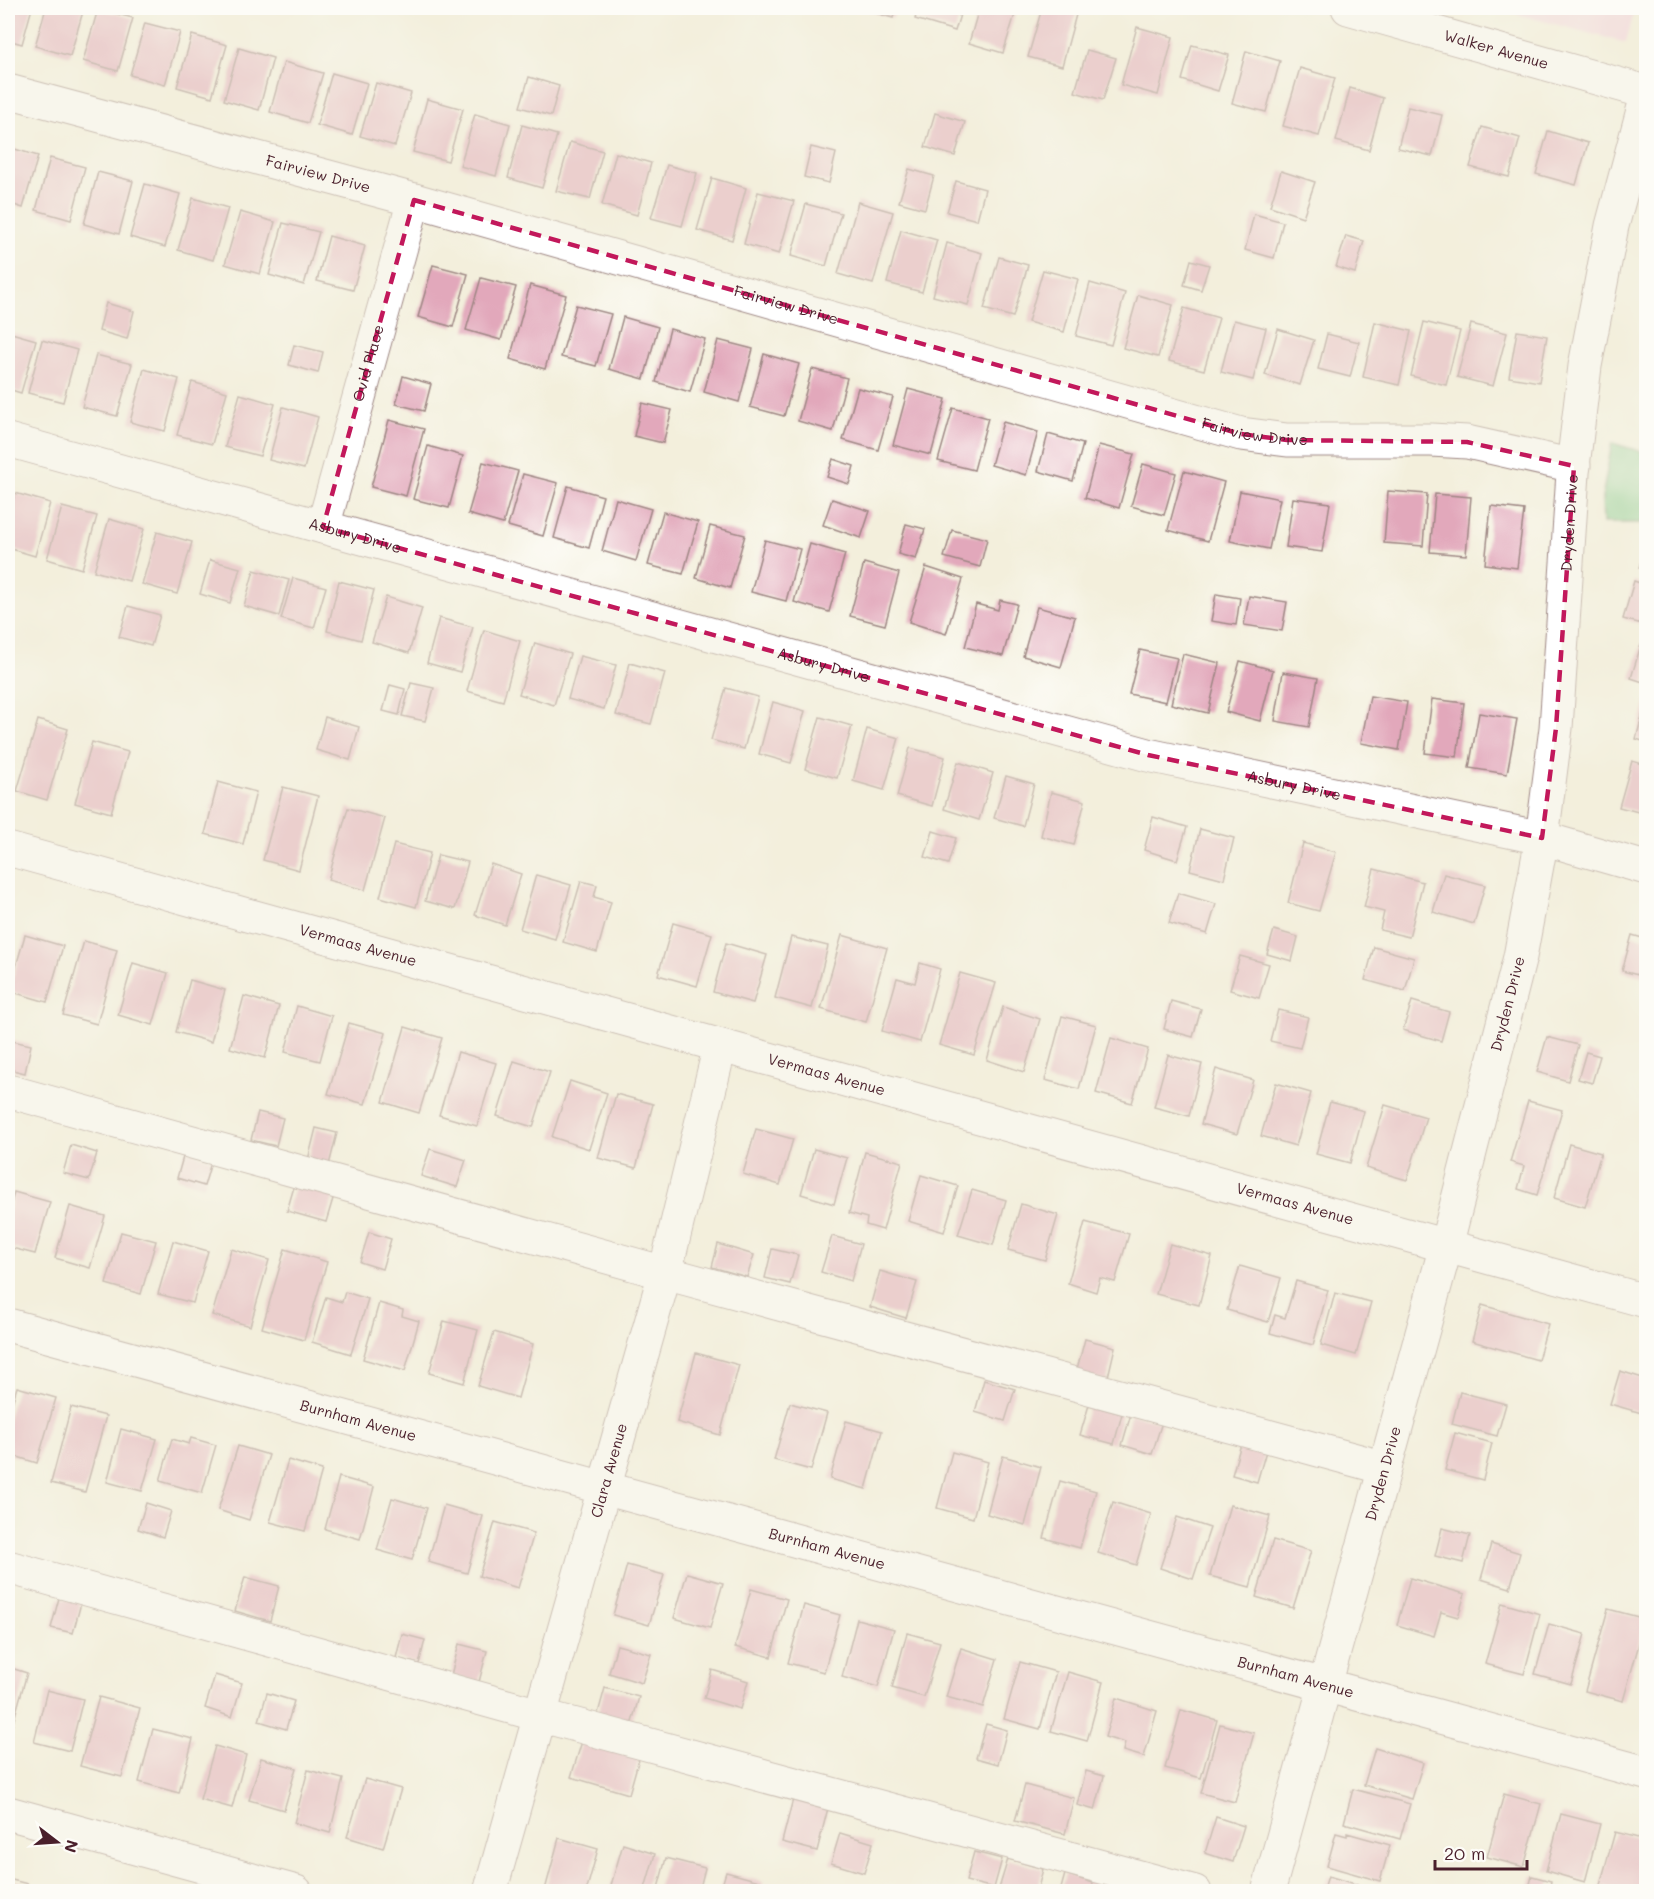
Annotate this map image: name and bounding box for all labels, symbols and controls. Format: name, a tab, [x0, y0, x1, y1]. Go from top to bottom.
street label: Walker Avenue	[1442, 25, 1551, 73]
street label: Fairview Drive	[264, 150, 373, 197]
street label: Fairview Drive	[732, 280, 841, 329]
street label: Ovid Place	[347, 322, 388, 404]
street label: Fairview Drive	[1199, 412, 1308, 449]
street label: Dryden Drive	[1555, 473, 1582, 572]
street label: Asbury Drive	[307, 513, 404, 557]
street label: Asbury Drive	[775, 642, 872, 687]
street label: Asbury Drive	[1246, 765, 1343, 804]
street label: Vermaas Avenue	[297, 919, 419, 970]
street label: Dryden Drive	[1485, 954, 1529, 1053]
street label: Vermaas Avenue	[766, 1048, 888, 1100]
street label: Vermaas Avenue	[1234, 1177, 1356, 1229]
street label: Burnham Avenue	[298, 1394, 419, 1445]
street label: Clara Avenue	[585, 1421, 631, 1520]
street label: Dryden Drive	[1360, 1424, 1405, 1523]
street label: Burnham Avenue	[767, 1523, 888, 1573]
street label: Burnham Avenue	[1235, 1651, 1356, 1702]
north arrow	[27, 1812, 87, 1872]
scale bar	[1435, 1833, 1526, 1871]
text: N	[60, 1838, 84, 1855]
text: 20 m	[1444, 1841, 1485, 1865]

